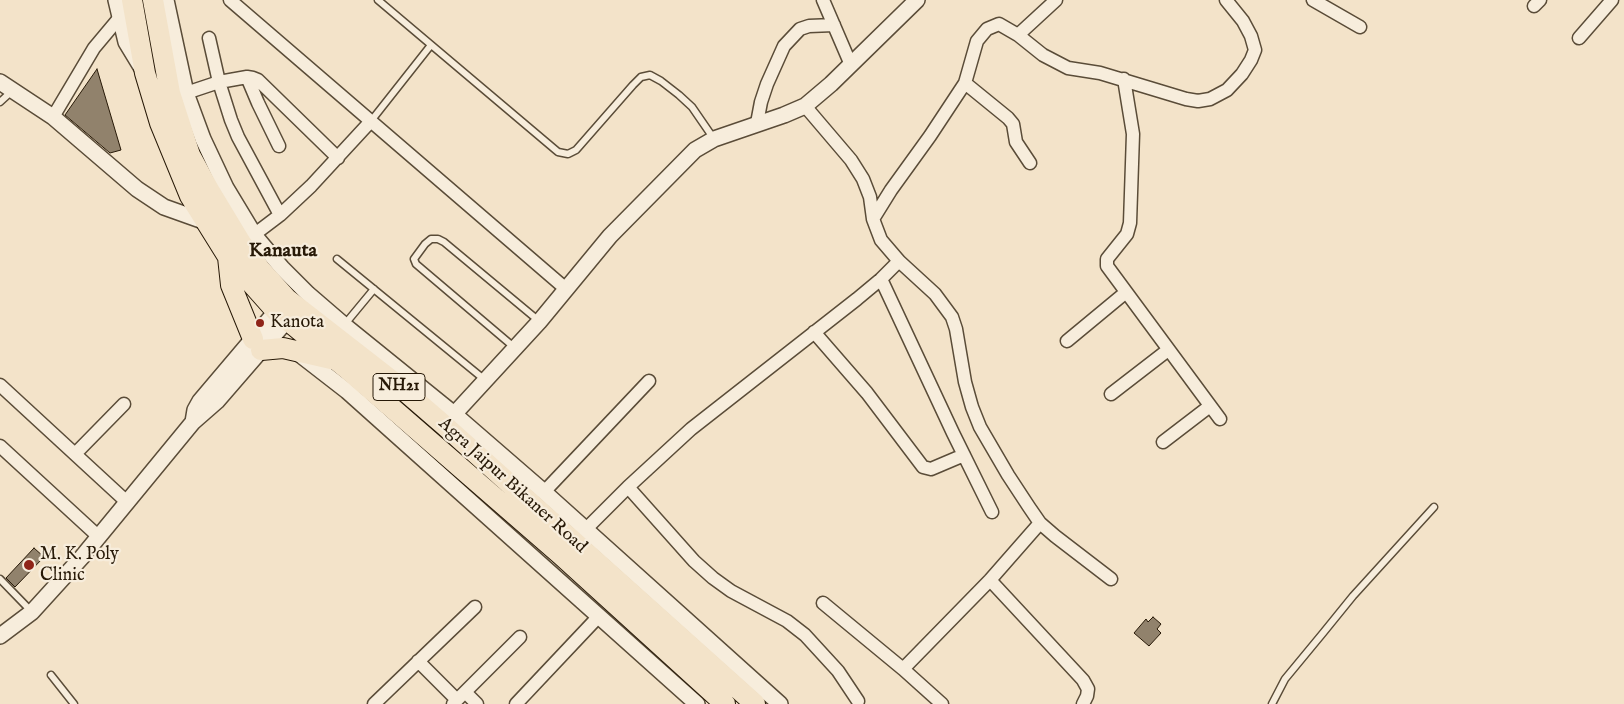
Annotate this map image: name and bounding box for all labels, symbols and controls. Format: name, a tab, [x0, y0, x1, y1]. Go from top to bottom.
district label: Kanauta	[249, 240, 317, 264]
place label: Kanota	[270, 312, 324, 334]
marker: Kanota	[254, 317, 266, 329]
road number: NH21	[373, 374, 425, 401]
street label: Agra Jaipur Bikaner Road	[433, 414, 591, 558]
place label: M. K. Poly Clinic	[40, 544, 119, 586]
marker: M. K. Poly Clinic	[22, 558, 36, 572]

